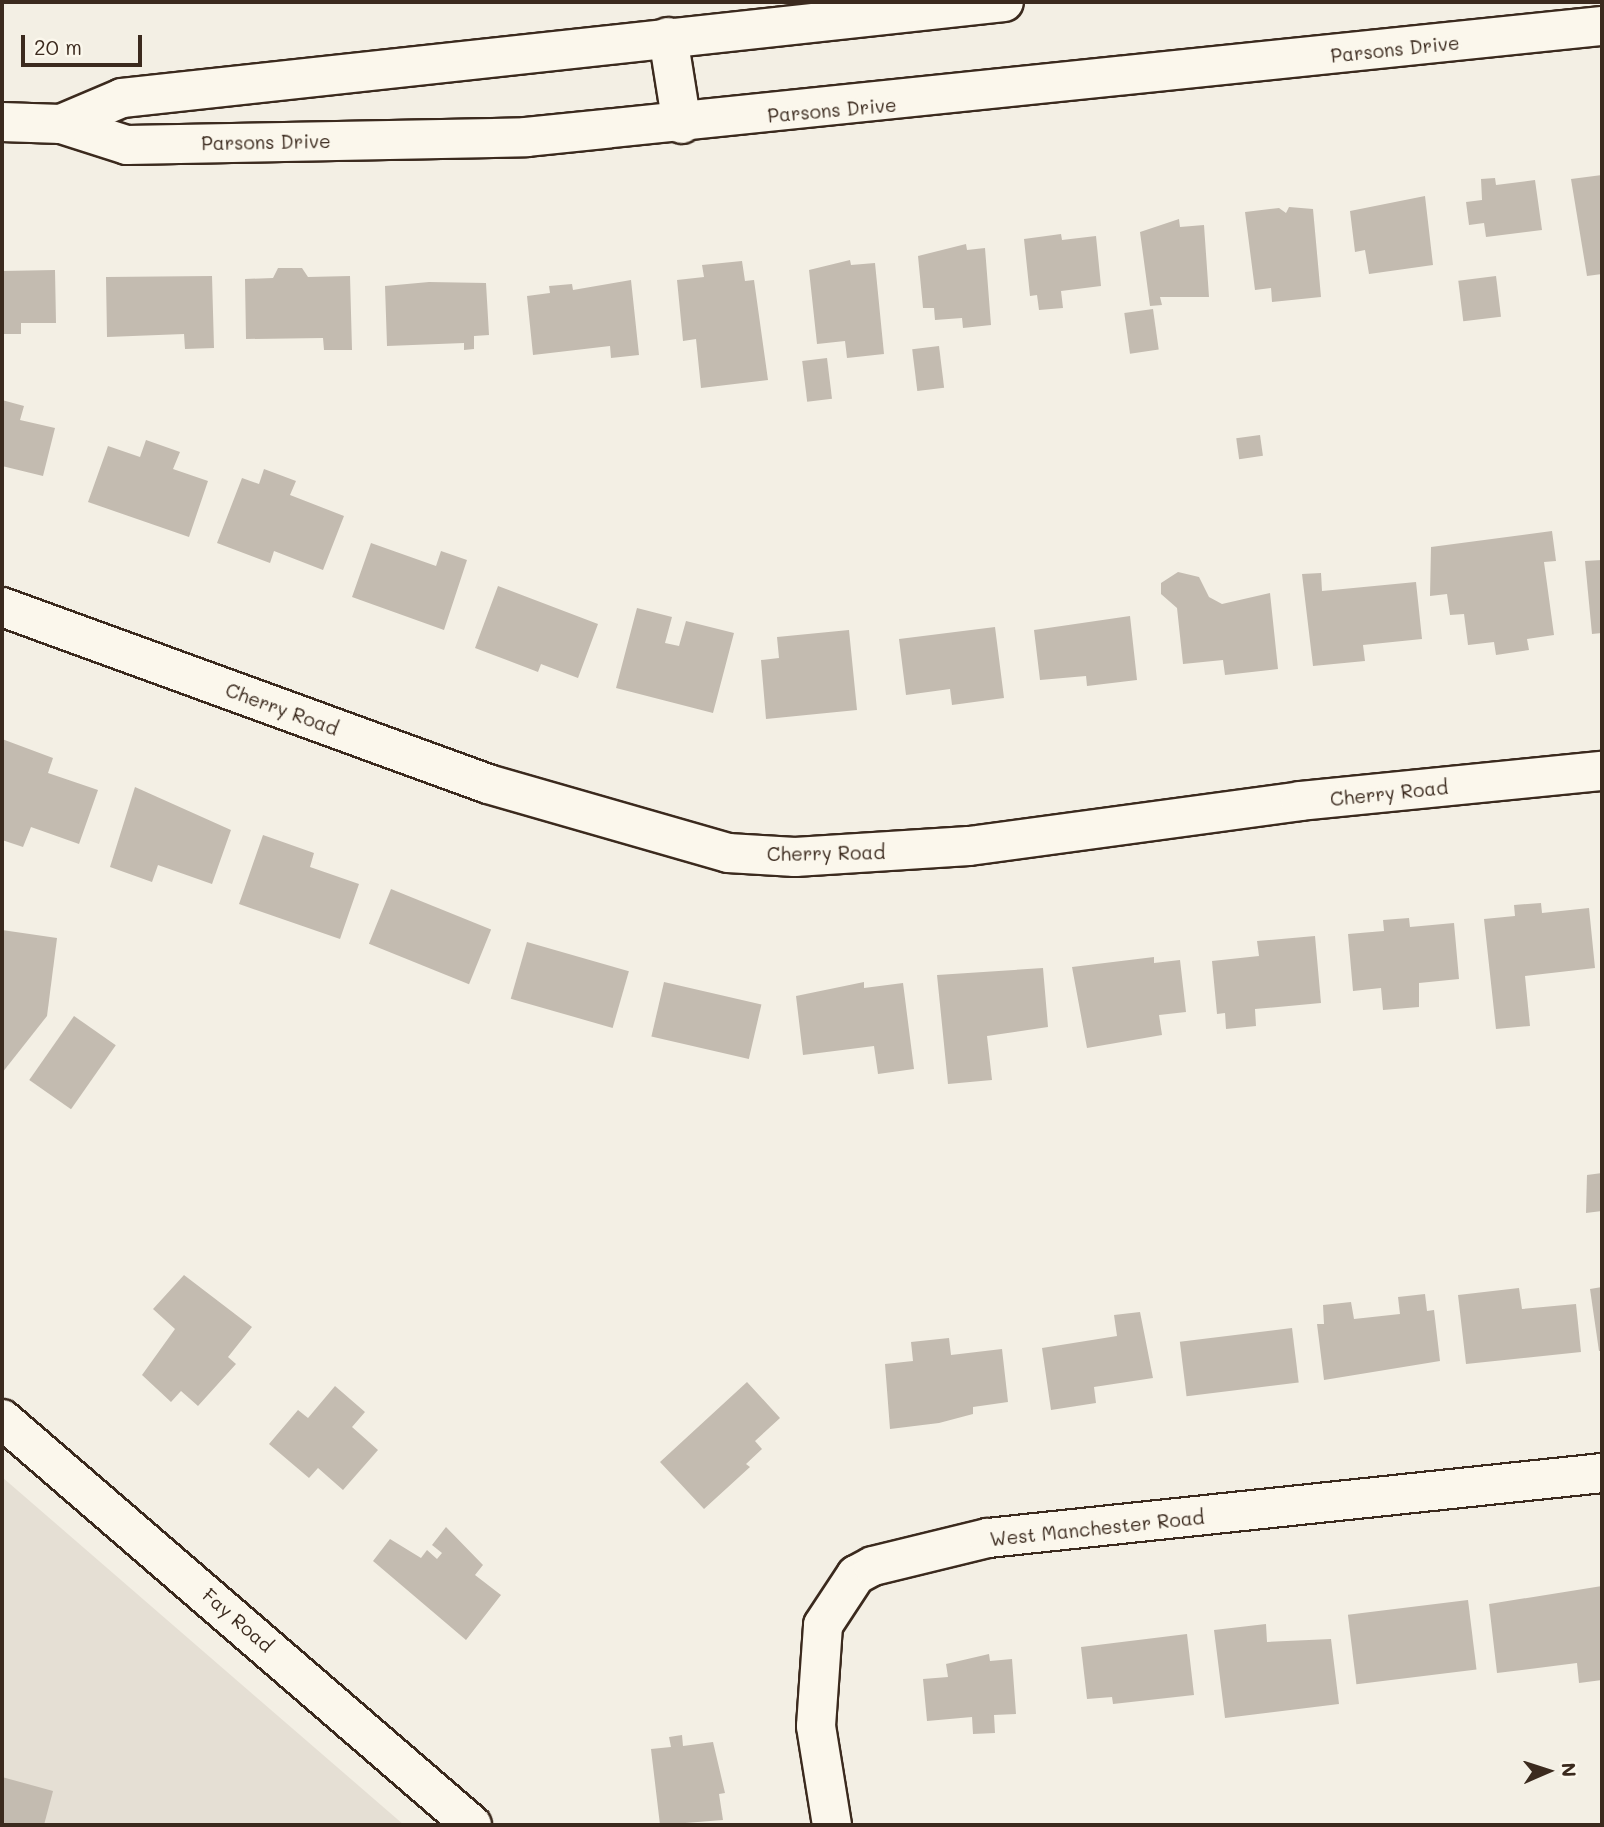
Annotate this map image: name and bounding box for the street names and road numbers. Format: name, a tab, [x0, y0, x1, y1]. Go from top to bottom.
street label: Parsons Drive	[1329, 31, 1461, 67]
street label: Parsons Drive	[766, 93, 898, 127]
street label: Parsons Drive	[201, 129, 331, 155]
street label: Cherry Road	[222, 678, 342, 740]
street label: Cherry Road	[1329, 775, 1449, 811]
street label: Cherry Road	[767, 841, 885, 865]
street label: West Manchester Road	[989, 1505, 1205, 1551]
street label: Fay Road	[198, 1583, 278, 1657]

